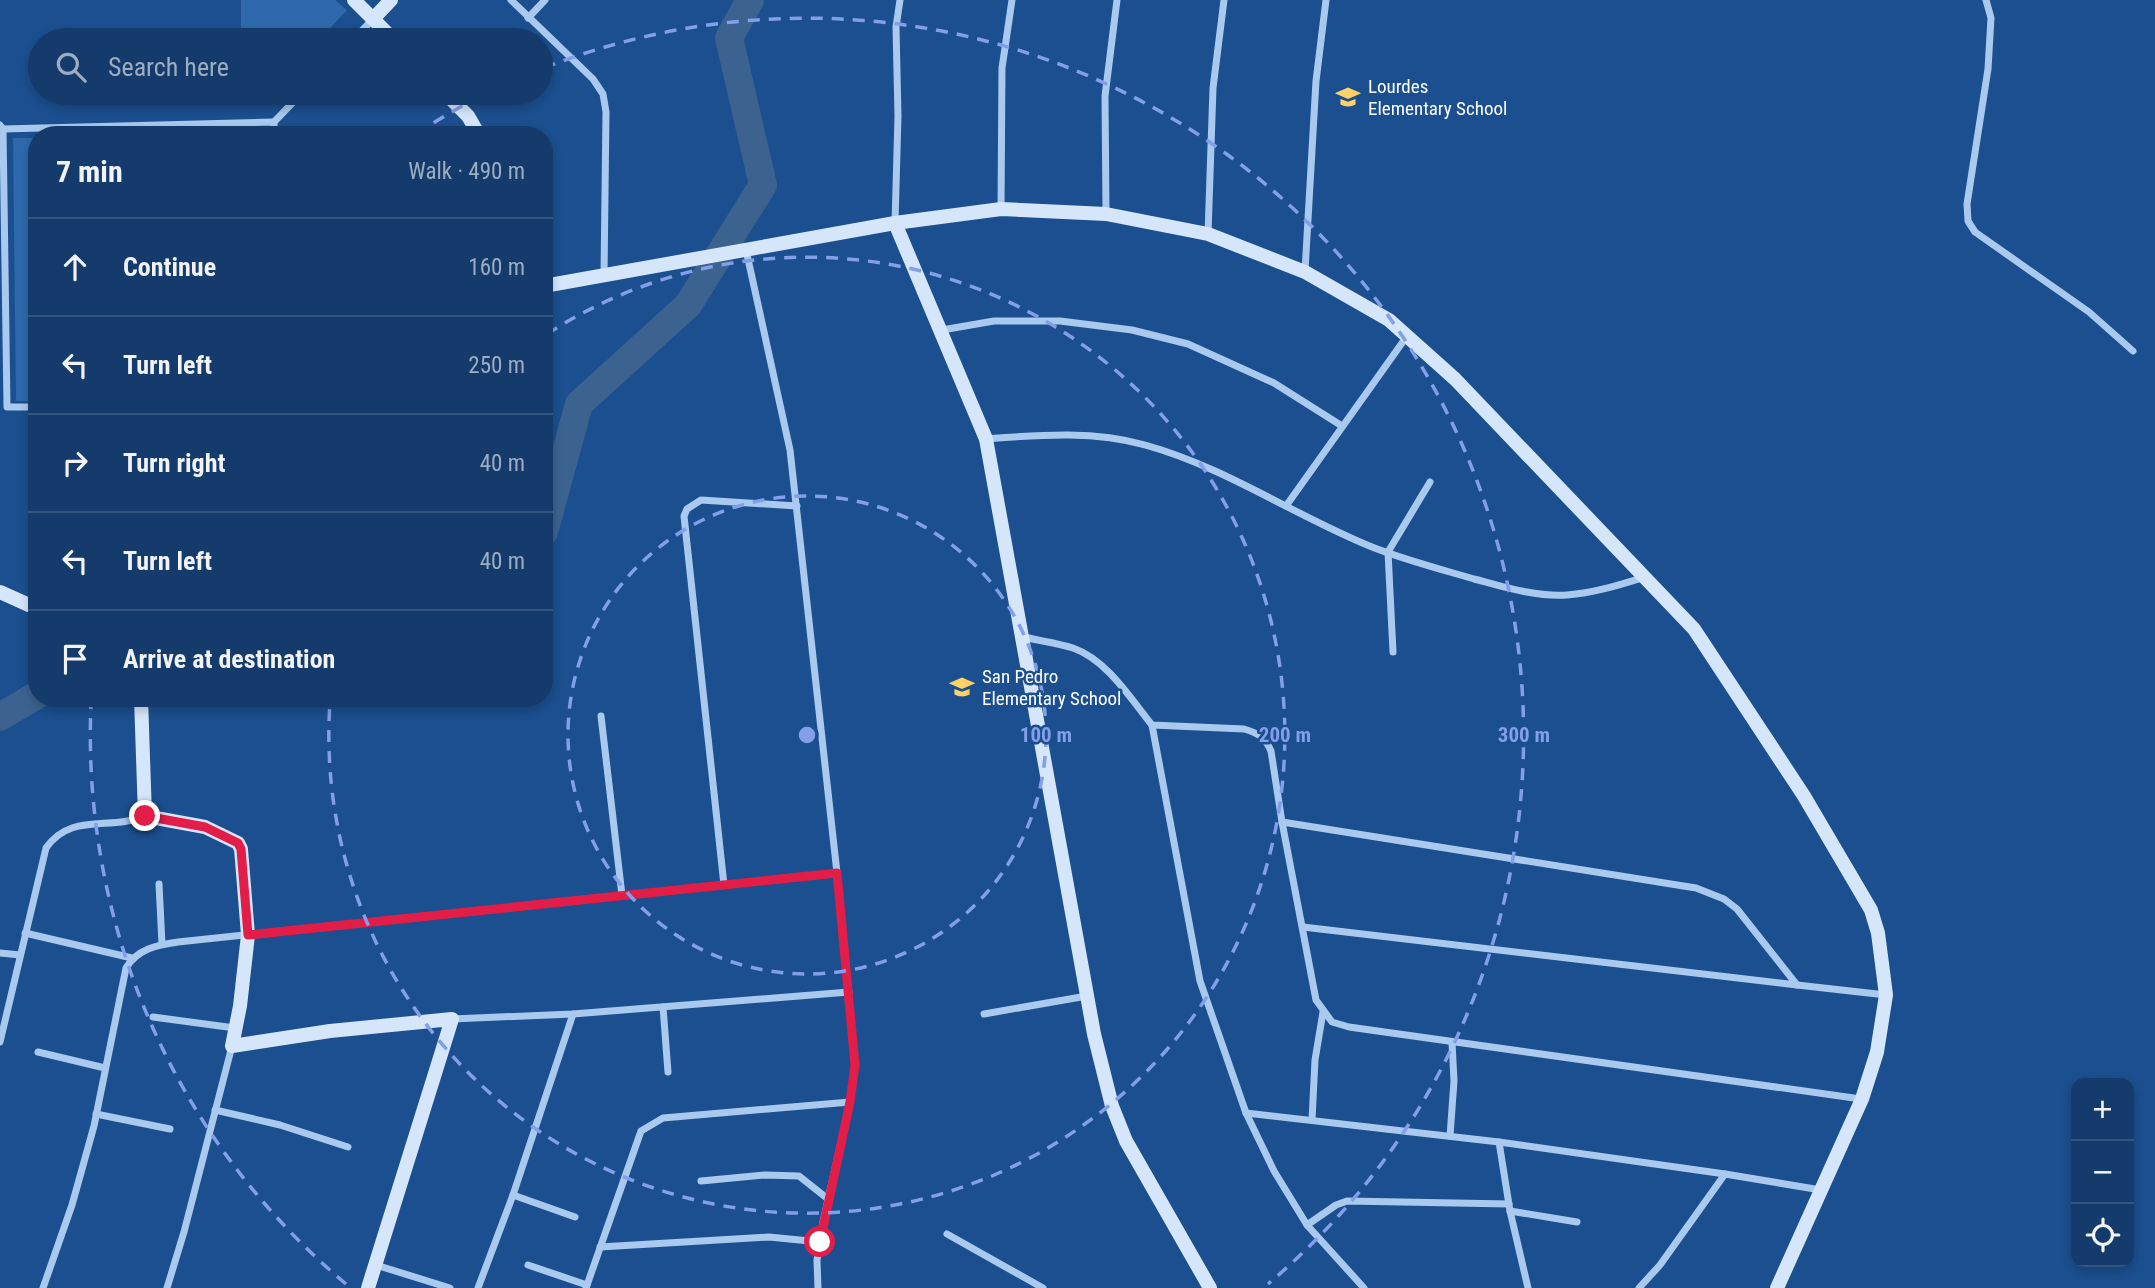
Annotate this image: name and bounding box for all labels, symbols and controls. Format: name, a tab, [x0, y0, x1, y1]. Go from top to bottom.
search box	[28, 28, 553, 105]
icon: search	[52, 48, 90, 86]
text: Search here	[108, 52, 229, 82]
place label: Lourdes Elementary School	[1368, 75, 1507, 120]
school or university icon: Lourdes Elementary School	[1334, 83, 1362, 111]
text: 7 min	[56, 154, 123, 189]
text: Walk · 490 m	[408, 158, 525, 185]
icon: ahead	[56, 248, 94, 286]
text: Continue	[123, 252, 216, 282]
text: 160 m	[468, 254, 525, 281]
icon: left	[56, 346, 94, 384]
text: Turn left	[123, 350, 212, 380]
text: 250 m	[468, 352, 525, 379]
icon: right	[56, 444, 94, 482]
text: Turn right	[123, 448, 225, 478]
text: 40 m	[480, 450, 525, 477]
icon: left	[56, 542, 94, 580]
text: Turn left	[123, 546, 212, 576]
text: 40 m	[480, 548, 525, 575]
icon: arrive	[56, 640, 94, 678]
text: Arrive at destination	[123, 644, 335, 674]
place label: San Pedro Elementary School	[982, 665, 1121, 710]
school or university icon: San Pedro Elementary School	[948, 673, 976, 701]
centre of rings	[795, 723, 819, 747]
text: 100 m	[1020, 723, 1072, 747]
text: 200 m	[1259, 723, 1311, 747]
text: 300 m	[1498, 723, 1550, 747]
route end	[129, 800, 160, 831]
map controls	[2071, 1078, 2134, 1267]
button: +	[2071, 1078, 2134, 1141]
button: −	[2071, 1141, 2134, 1204]
button: locate	[2071, 1204, 2134, 1267]
route start	[804, 1226, 835, 1257]

